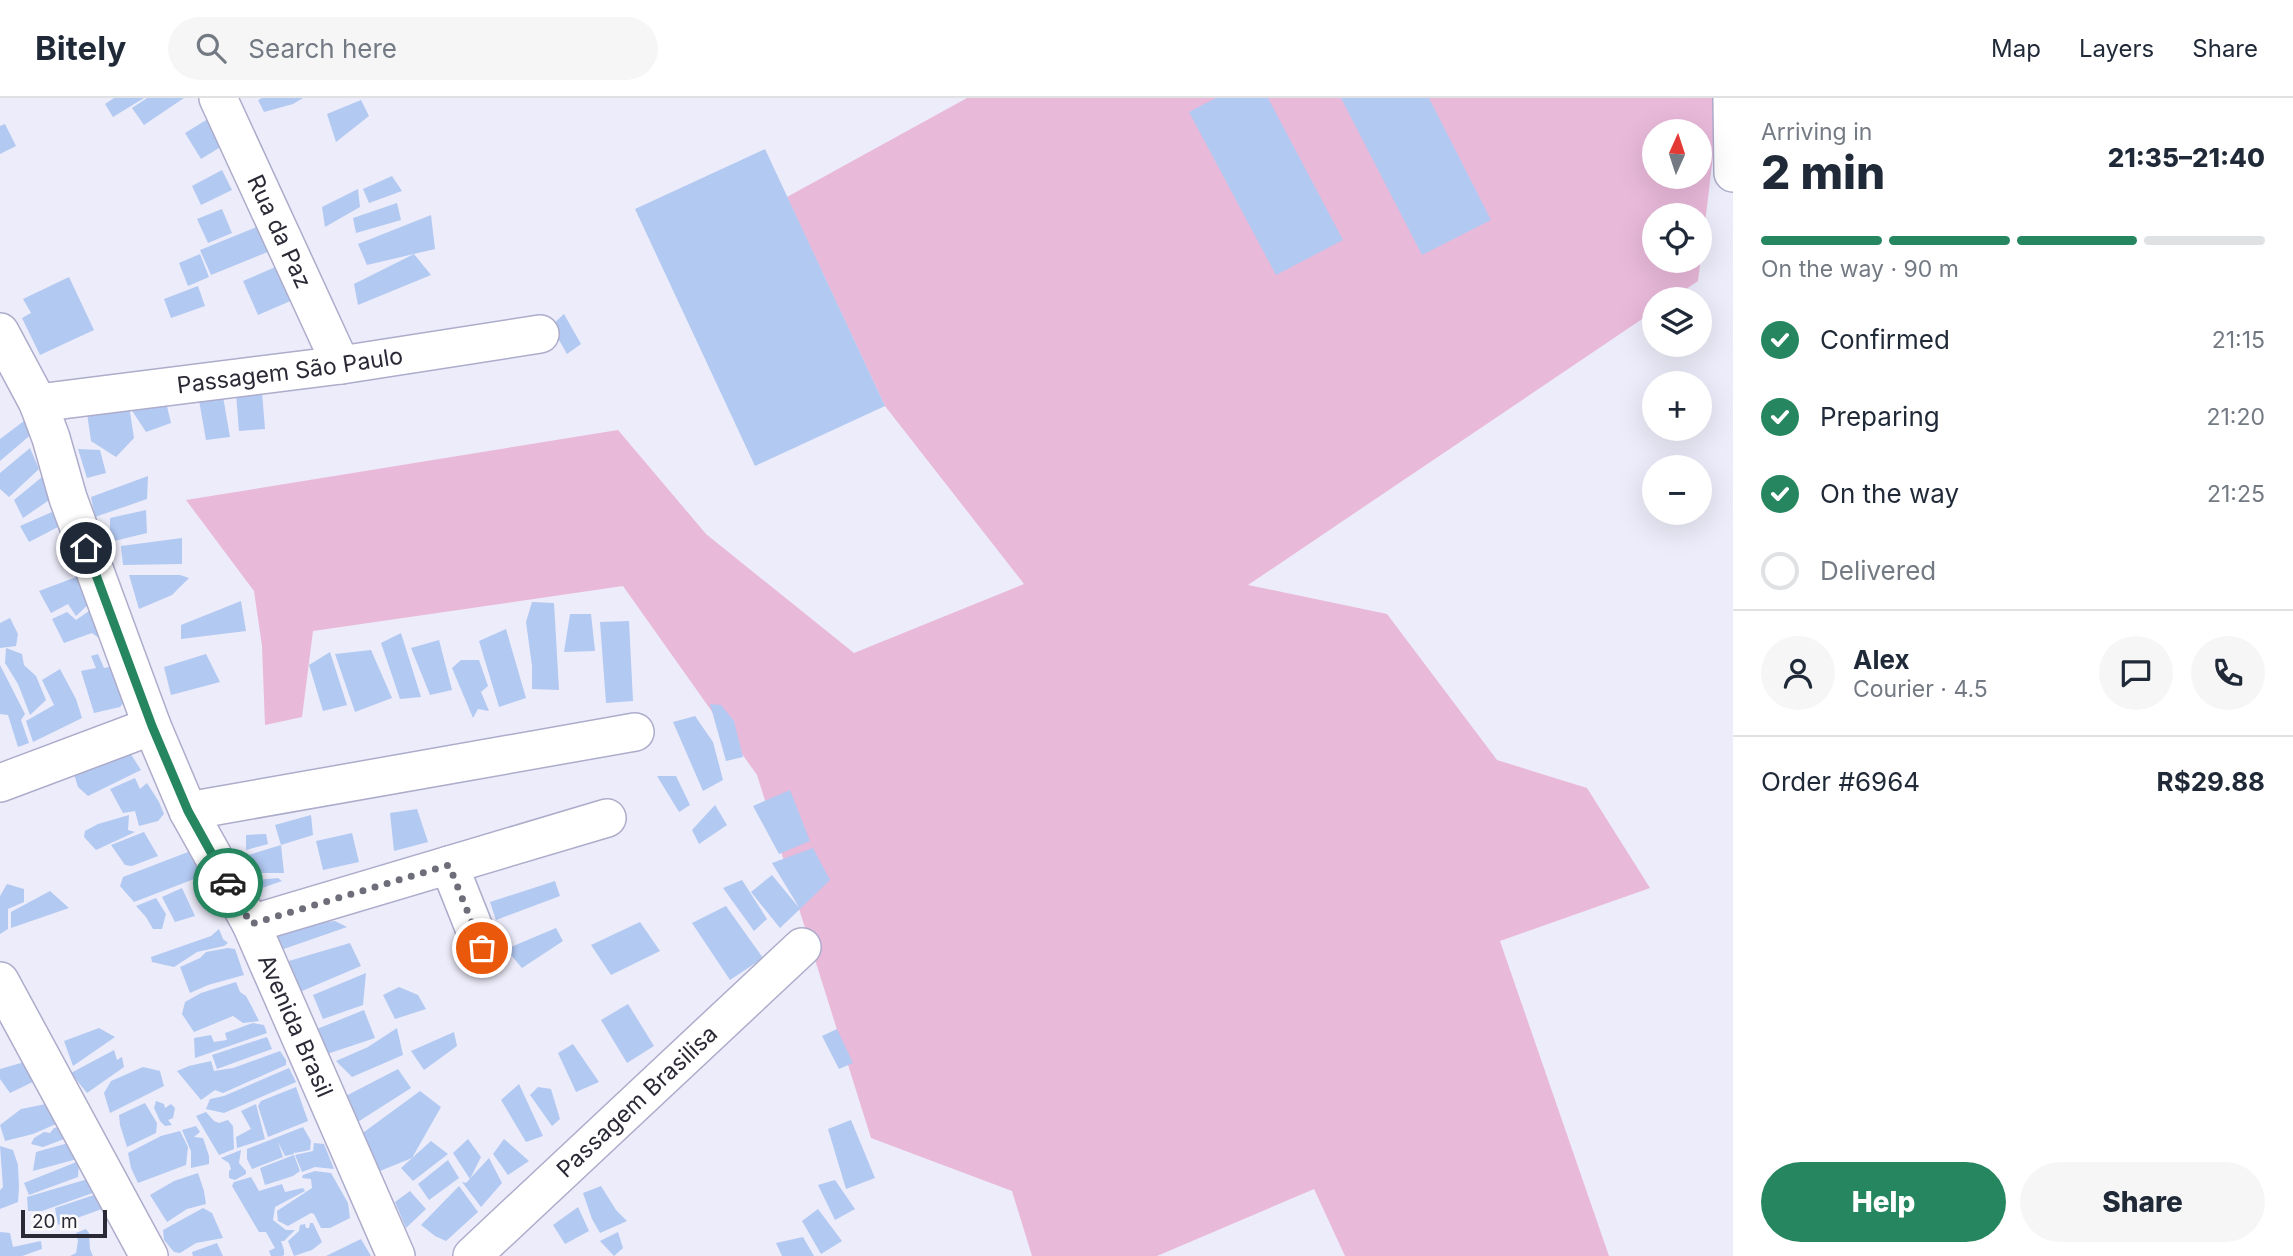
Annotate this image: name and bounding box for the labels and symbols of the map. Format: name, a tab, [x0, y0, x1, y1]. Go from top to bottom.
north arrow	[1642, 119, 1712, 189]
street label: Rua da Paz	[241, 170, 318, 293]
street label: Passagem São Paulo	[175, 342, 405, 399]
pin	[56, 518, 116, 578]
courier	[193, 848, 263, 918]
pin	[452, 918, 512, 978]
street label: Avenida Brasil	[252, 950, 339, 1101]
street label: Passagem Brasilisa	[551, 1020, 723, 1183]
scale bar	[21, 1207, 107, 1239]

